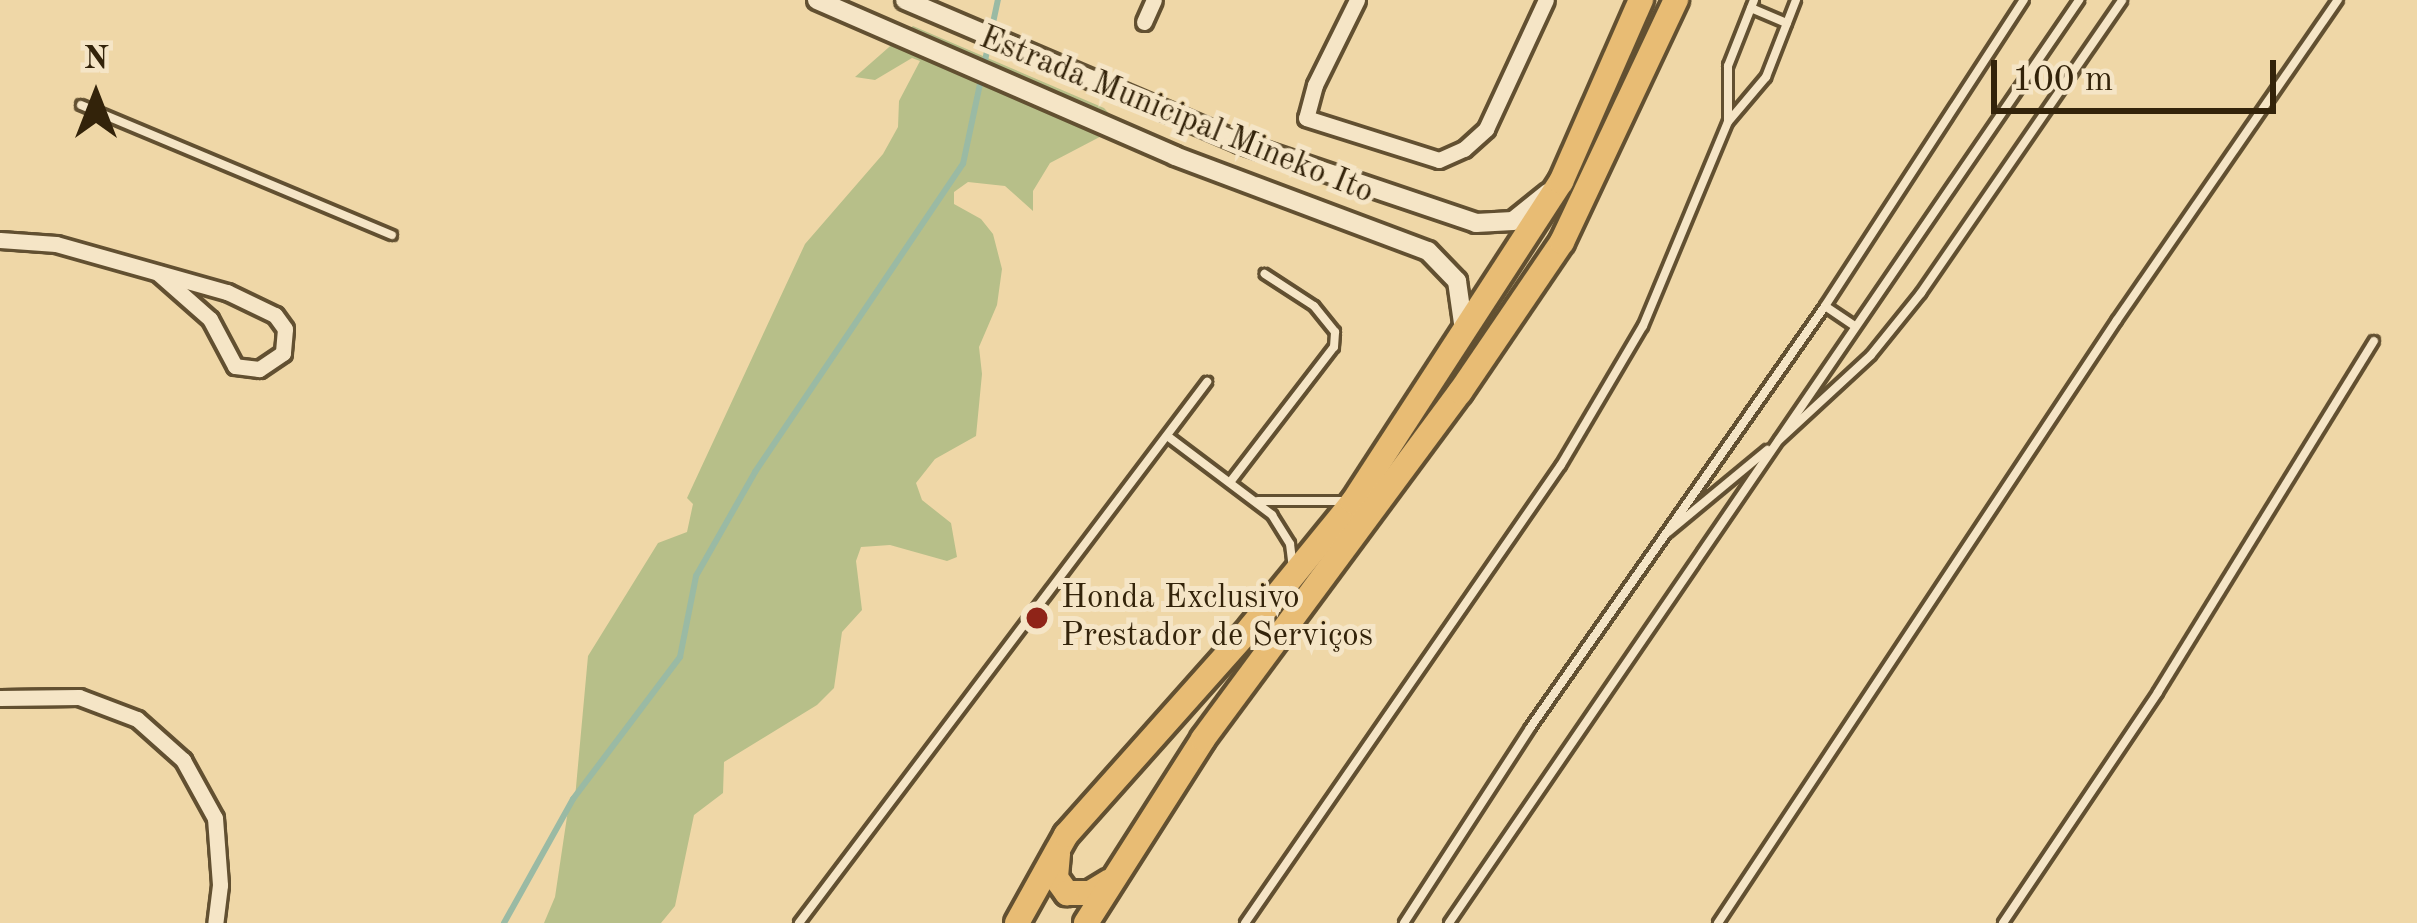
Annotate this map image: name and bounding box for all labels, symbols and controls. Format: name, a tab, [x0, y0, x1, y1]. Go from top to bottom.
street label: Estrada Municipal Mineko Ito	[973, 19, 1379, 213]
north arrow	[36, 36, 156, 156]
scale bar	[1997, 36, 2282, 110]
text: N	[83, 43, 109, 76]
text: 100 m	[2012, 63, 2113, 99]
place label: Honda Exclusivo Prestador de Serviços	[1061, 579, 1373, 657]
marker: Honda Exclusivo Prestador de Serviços	[1024, 605, 1050, 631]

